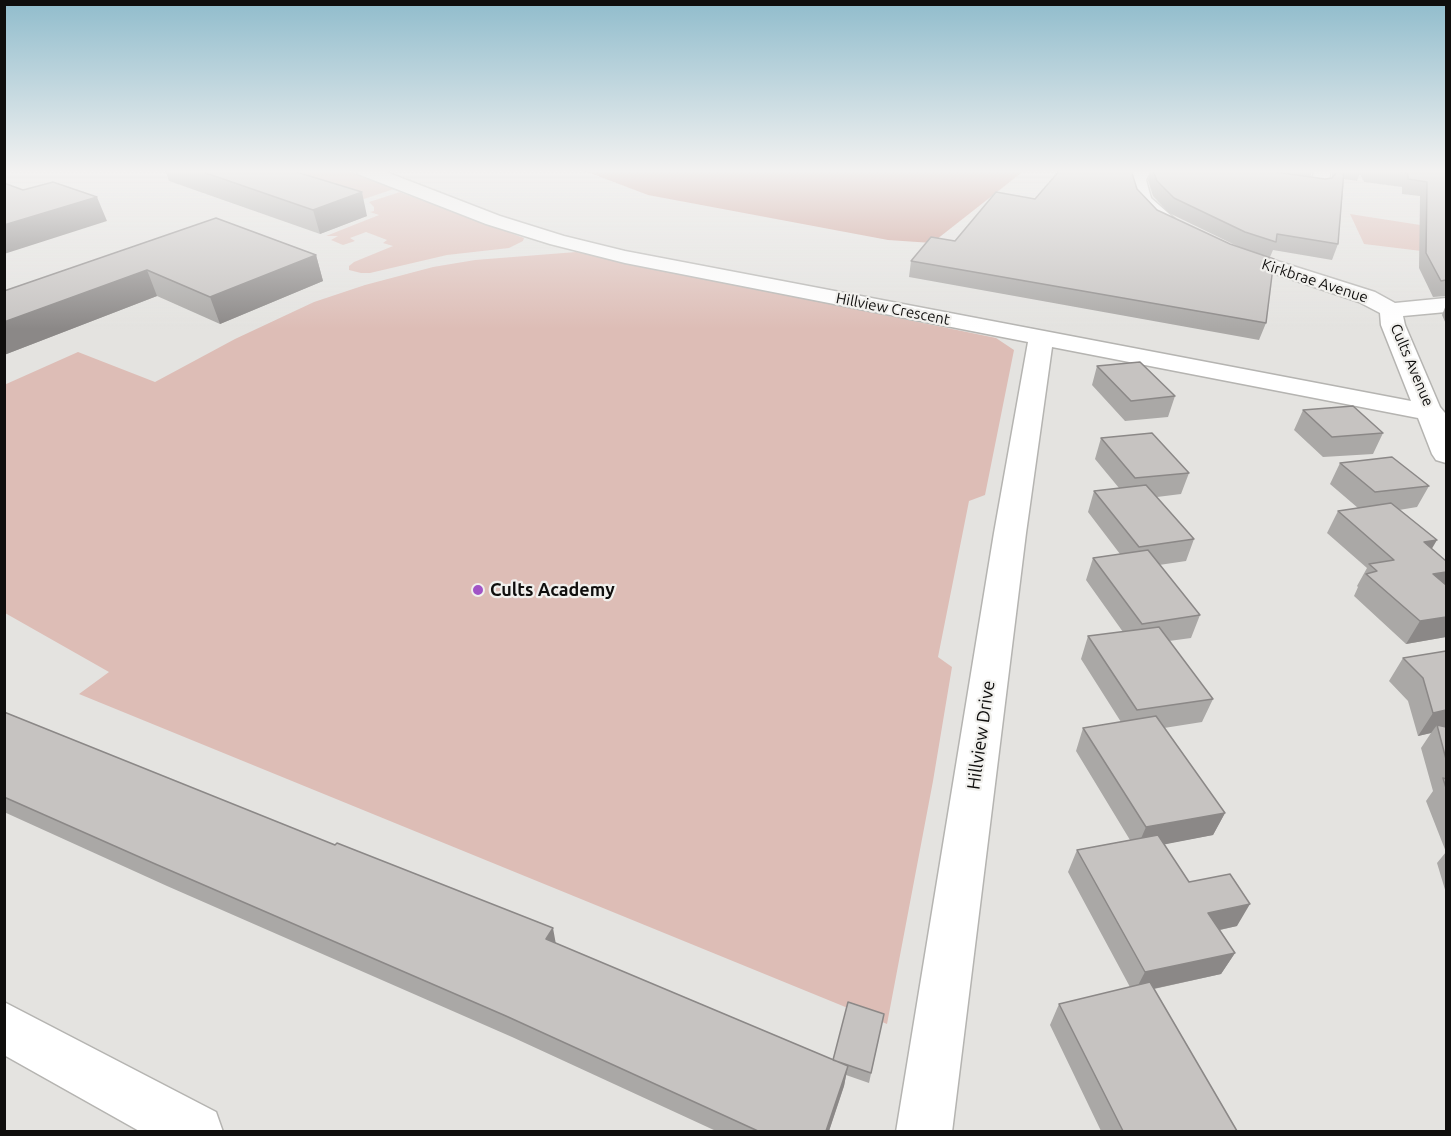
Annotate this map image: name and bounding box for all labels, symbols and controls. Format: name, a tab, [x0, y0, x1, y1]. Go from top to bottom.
street label: Kirkbrae Avenue	[1260, 255, 1370, 307]
street label: Hillview Crescent	[835, 289, 951, 329]
street label: Cults Avenue	[1387, 321, 1437, 409]
place label: Cults Academy	[490, 579, 615, 601]
marker: Cults Academy	[471, 583, 485, 597]
street label: Hillview Drive	[963, 679, 999, 791]

